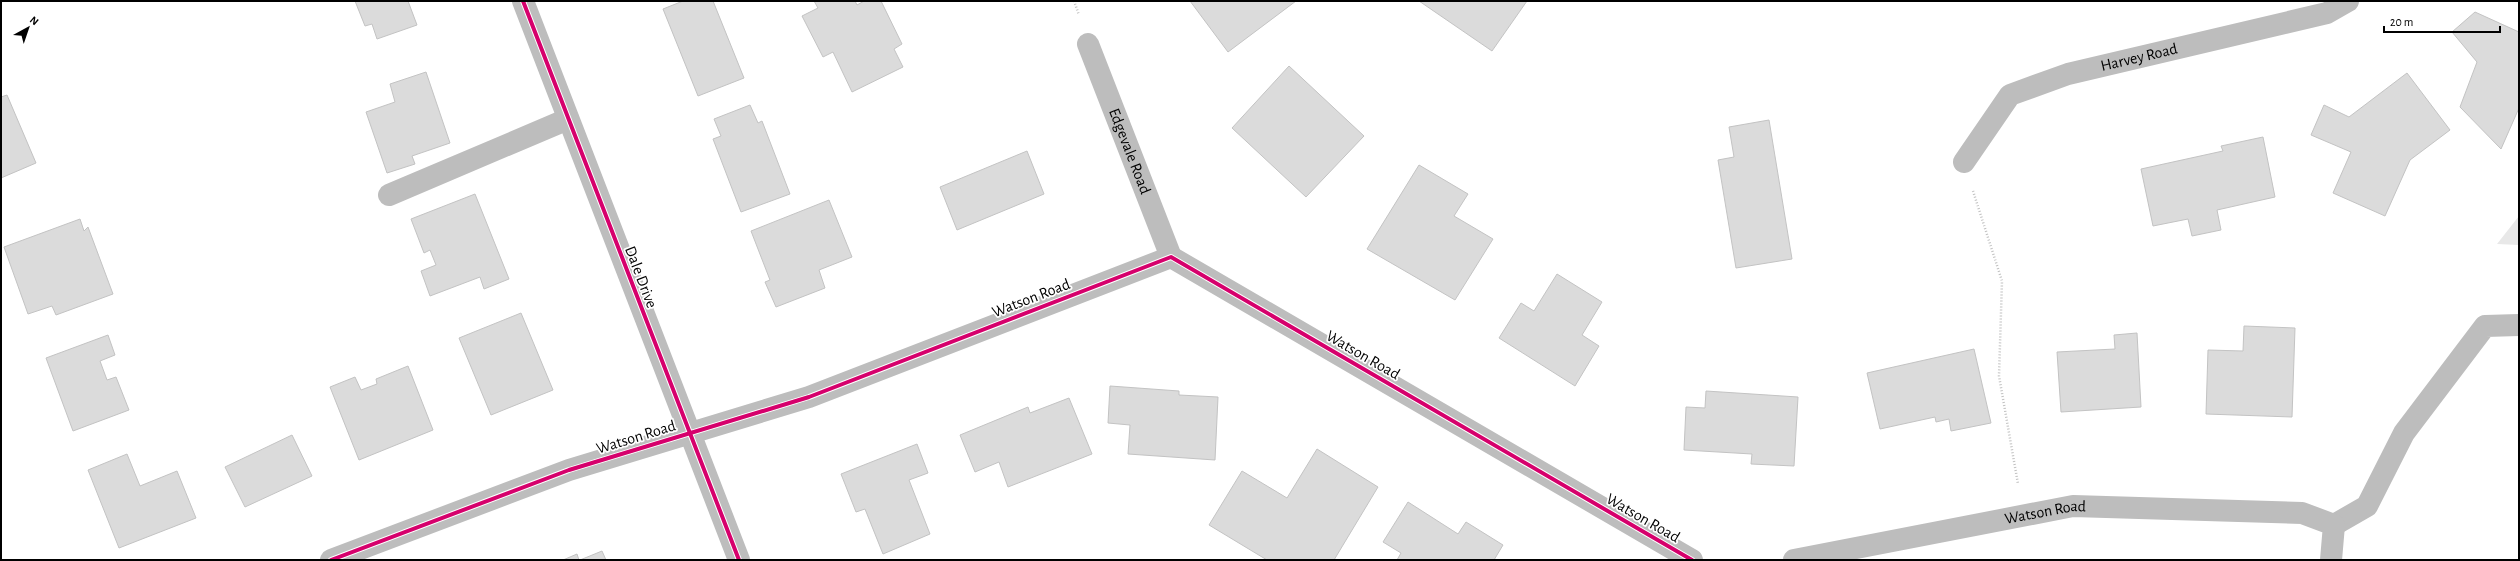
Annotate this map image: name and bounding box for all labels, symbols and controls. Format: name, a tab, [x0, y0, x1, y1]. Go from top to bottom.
north arrow	[8, 8, 48, 48]
scale bar	[2384, 8, 2500, 34]
text: N	[28, 14, 41, 27]
text: 20 m	[2390, 16, 2413, 28]
street label: Harvey Road	[2099, 40, 2179, 74]
street label: Edgevale Road	[1106, 106, 1154, 196]
street label: Dale Drive	[622, 244, 660, 310]
street label: Watson Road	[990, 276, 1072, 320]
street label: Watson Road	[1323, 328, 1403, 382]
street label: Watson Road	[594, 417, 678, 457]
street label: Watson Road	[1603, 491, 1683, 545]
street label: Watson Road	[2003, 498, 2086, 527]

